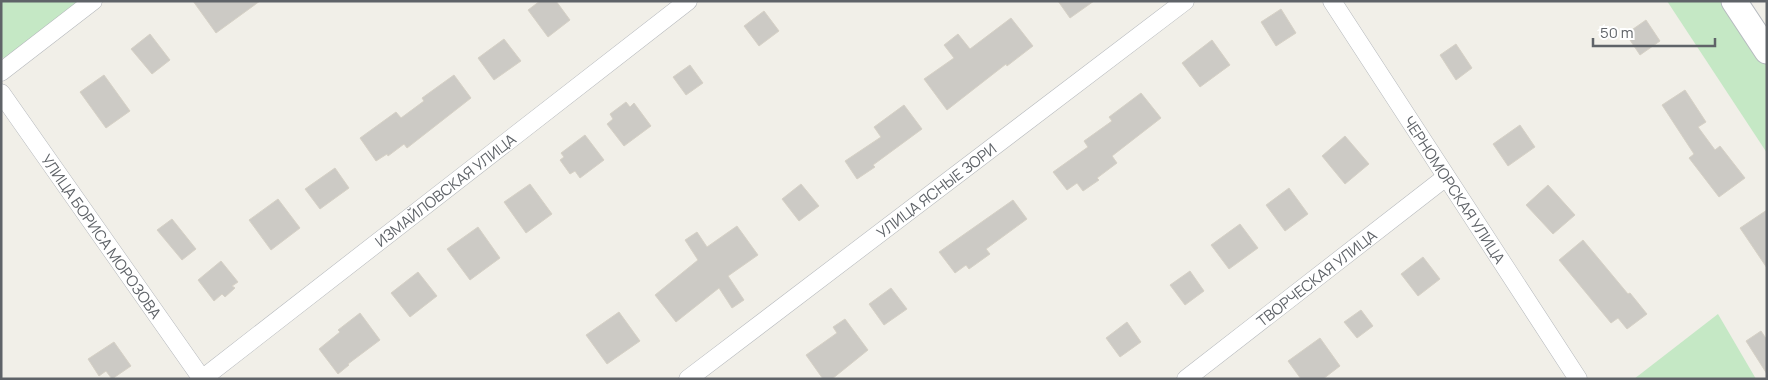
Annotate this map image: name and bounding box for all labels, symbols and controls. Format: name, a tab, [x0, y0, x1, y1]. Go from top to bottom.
scale bar	[1593, 15, 1716, 47]
text: 50 m	[1600, 22, 1634, 43]
street label: ЧЕРНОМОРСКАЯ УЛИЦА	[1399, 112, 1511, 268]
street label: ИЗМАЙЛОВСКАЯ УЛИЦА	[370, 128, 520, 251]
street label: УЛИЦА ЯСНЫЕ ЗОРИ	[872, 138, 1001, 242]
street label: УЛИЦА БОРИСА МОРОЗОВА	[37, 150, 167, 323]
street label: ТВОРЧЕСКАЯ УЛИЦА	[1252, 224, 1381, 331]

